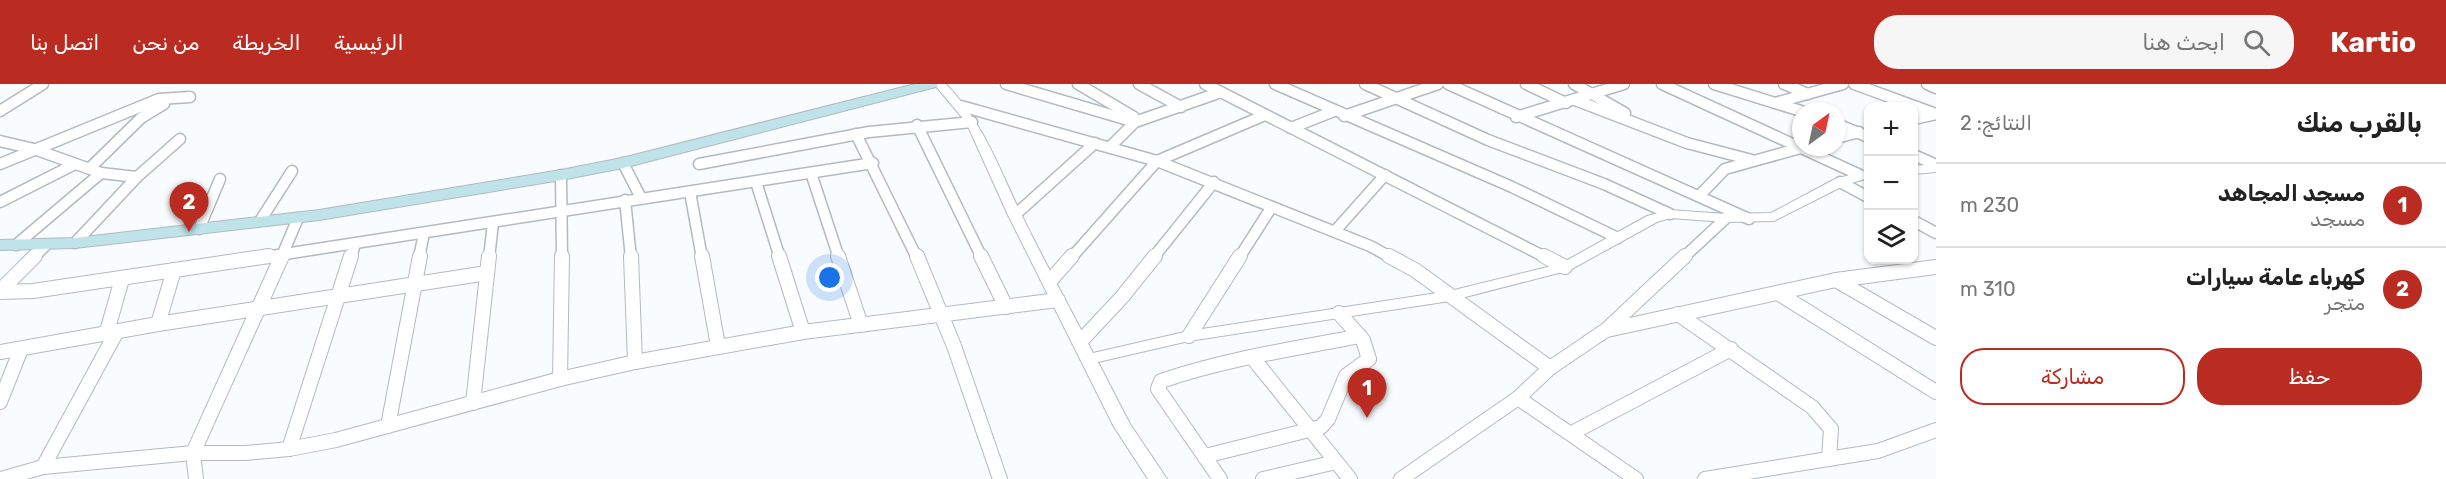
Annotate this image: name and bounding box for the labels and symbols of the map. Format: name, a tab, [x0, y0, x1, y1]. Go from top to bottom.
north arrow	[1792, 102, 1846, 156]
pin: 2	[170, 182, 208, 232]
your location	[815, 263, 844, 292]
pin: 1	[1348, 368, 1386, 418]

